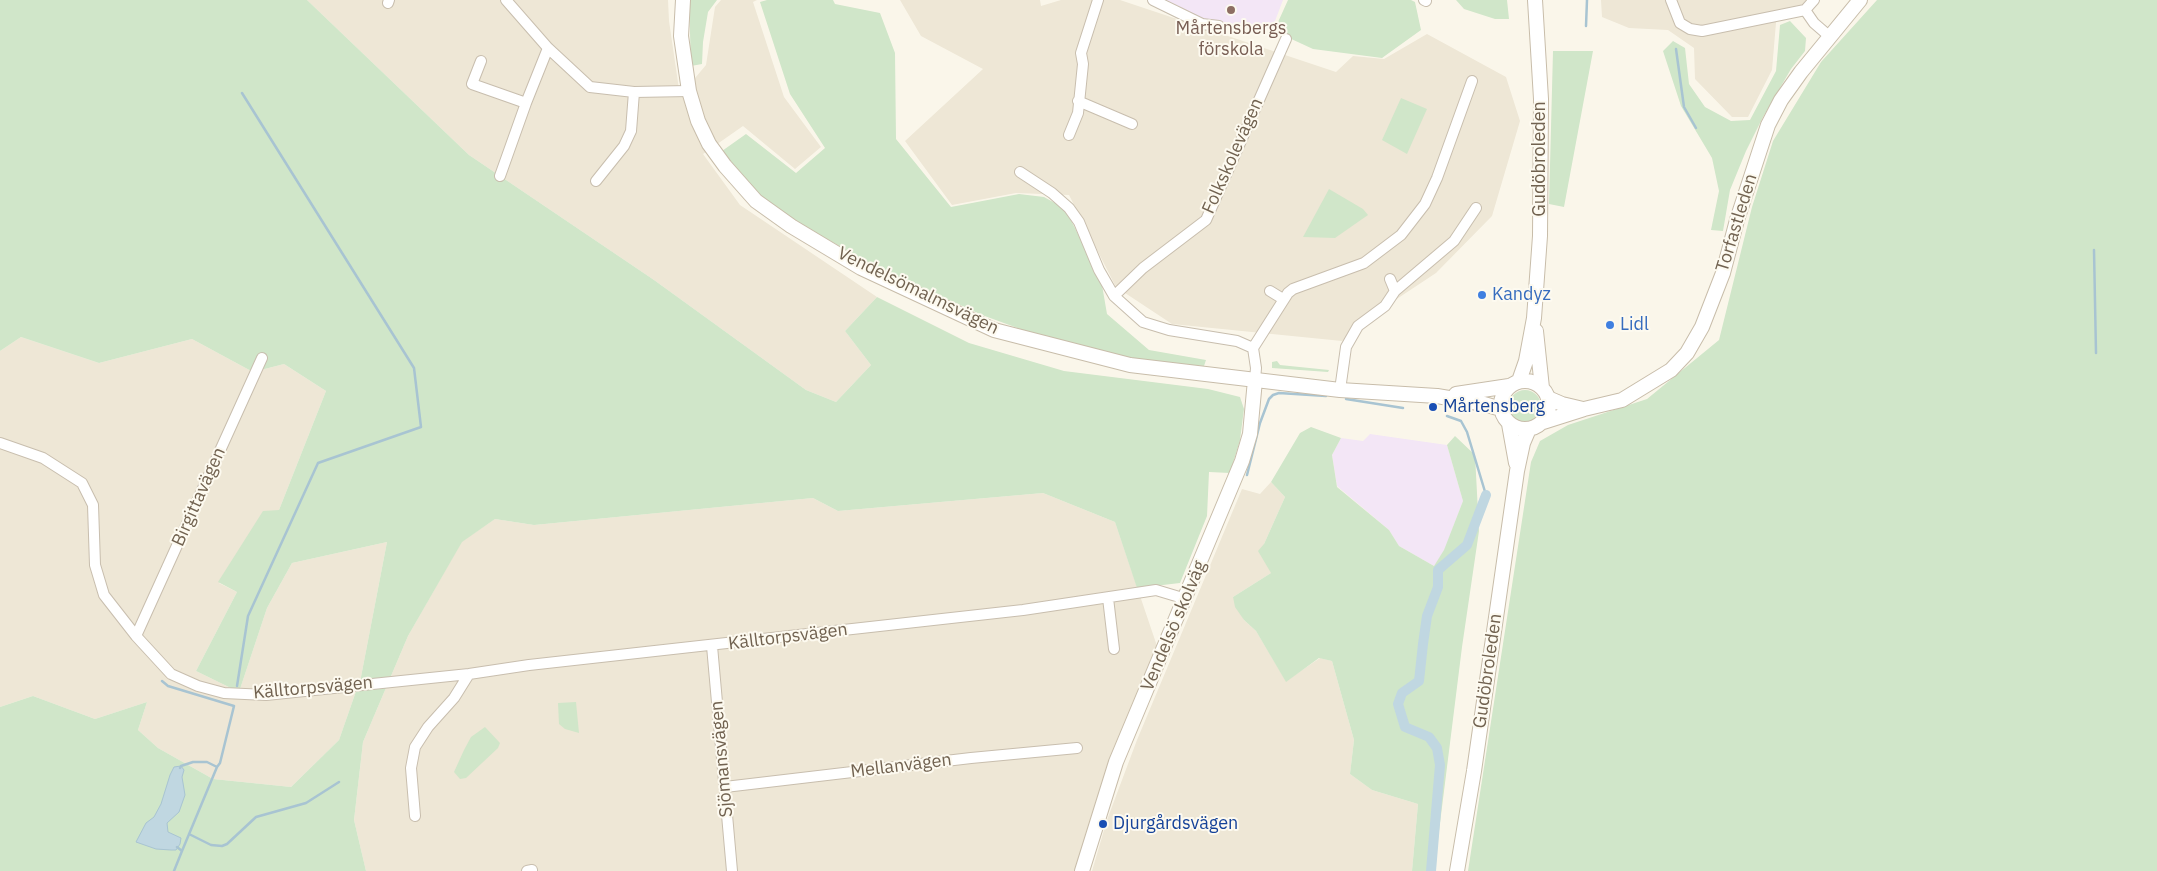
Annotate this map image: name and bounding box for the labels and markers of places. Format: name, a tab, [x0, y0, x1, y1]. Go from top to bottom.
marker: Mårtensbergs förskola	[1225, 4, 1237, 16]
place label: Mårtensbergs förskola	[1176, 18, 1286, 60]
place label: Kandyz	[1492, 284, 1551, 306]
marker: Kandyz	[1476, 289, 1488, 301]
place label: Lidl	[1620, 314, 1649, 336]
marker: Lidl	[1604, 319, 1616, 331]
place label: Mårtensberg	[1443, 396, 1545, 418]
marker: Mårtensberg	[1427, 401, 1439, 413]
place label: Djurgårdsvägen	[1113, 813, 1238, 835]
marker: Djurgårdsvägen	[1097, 818, 1109, 830]

